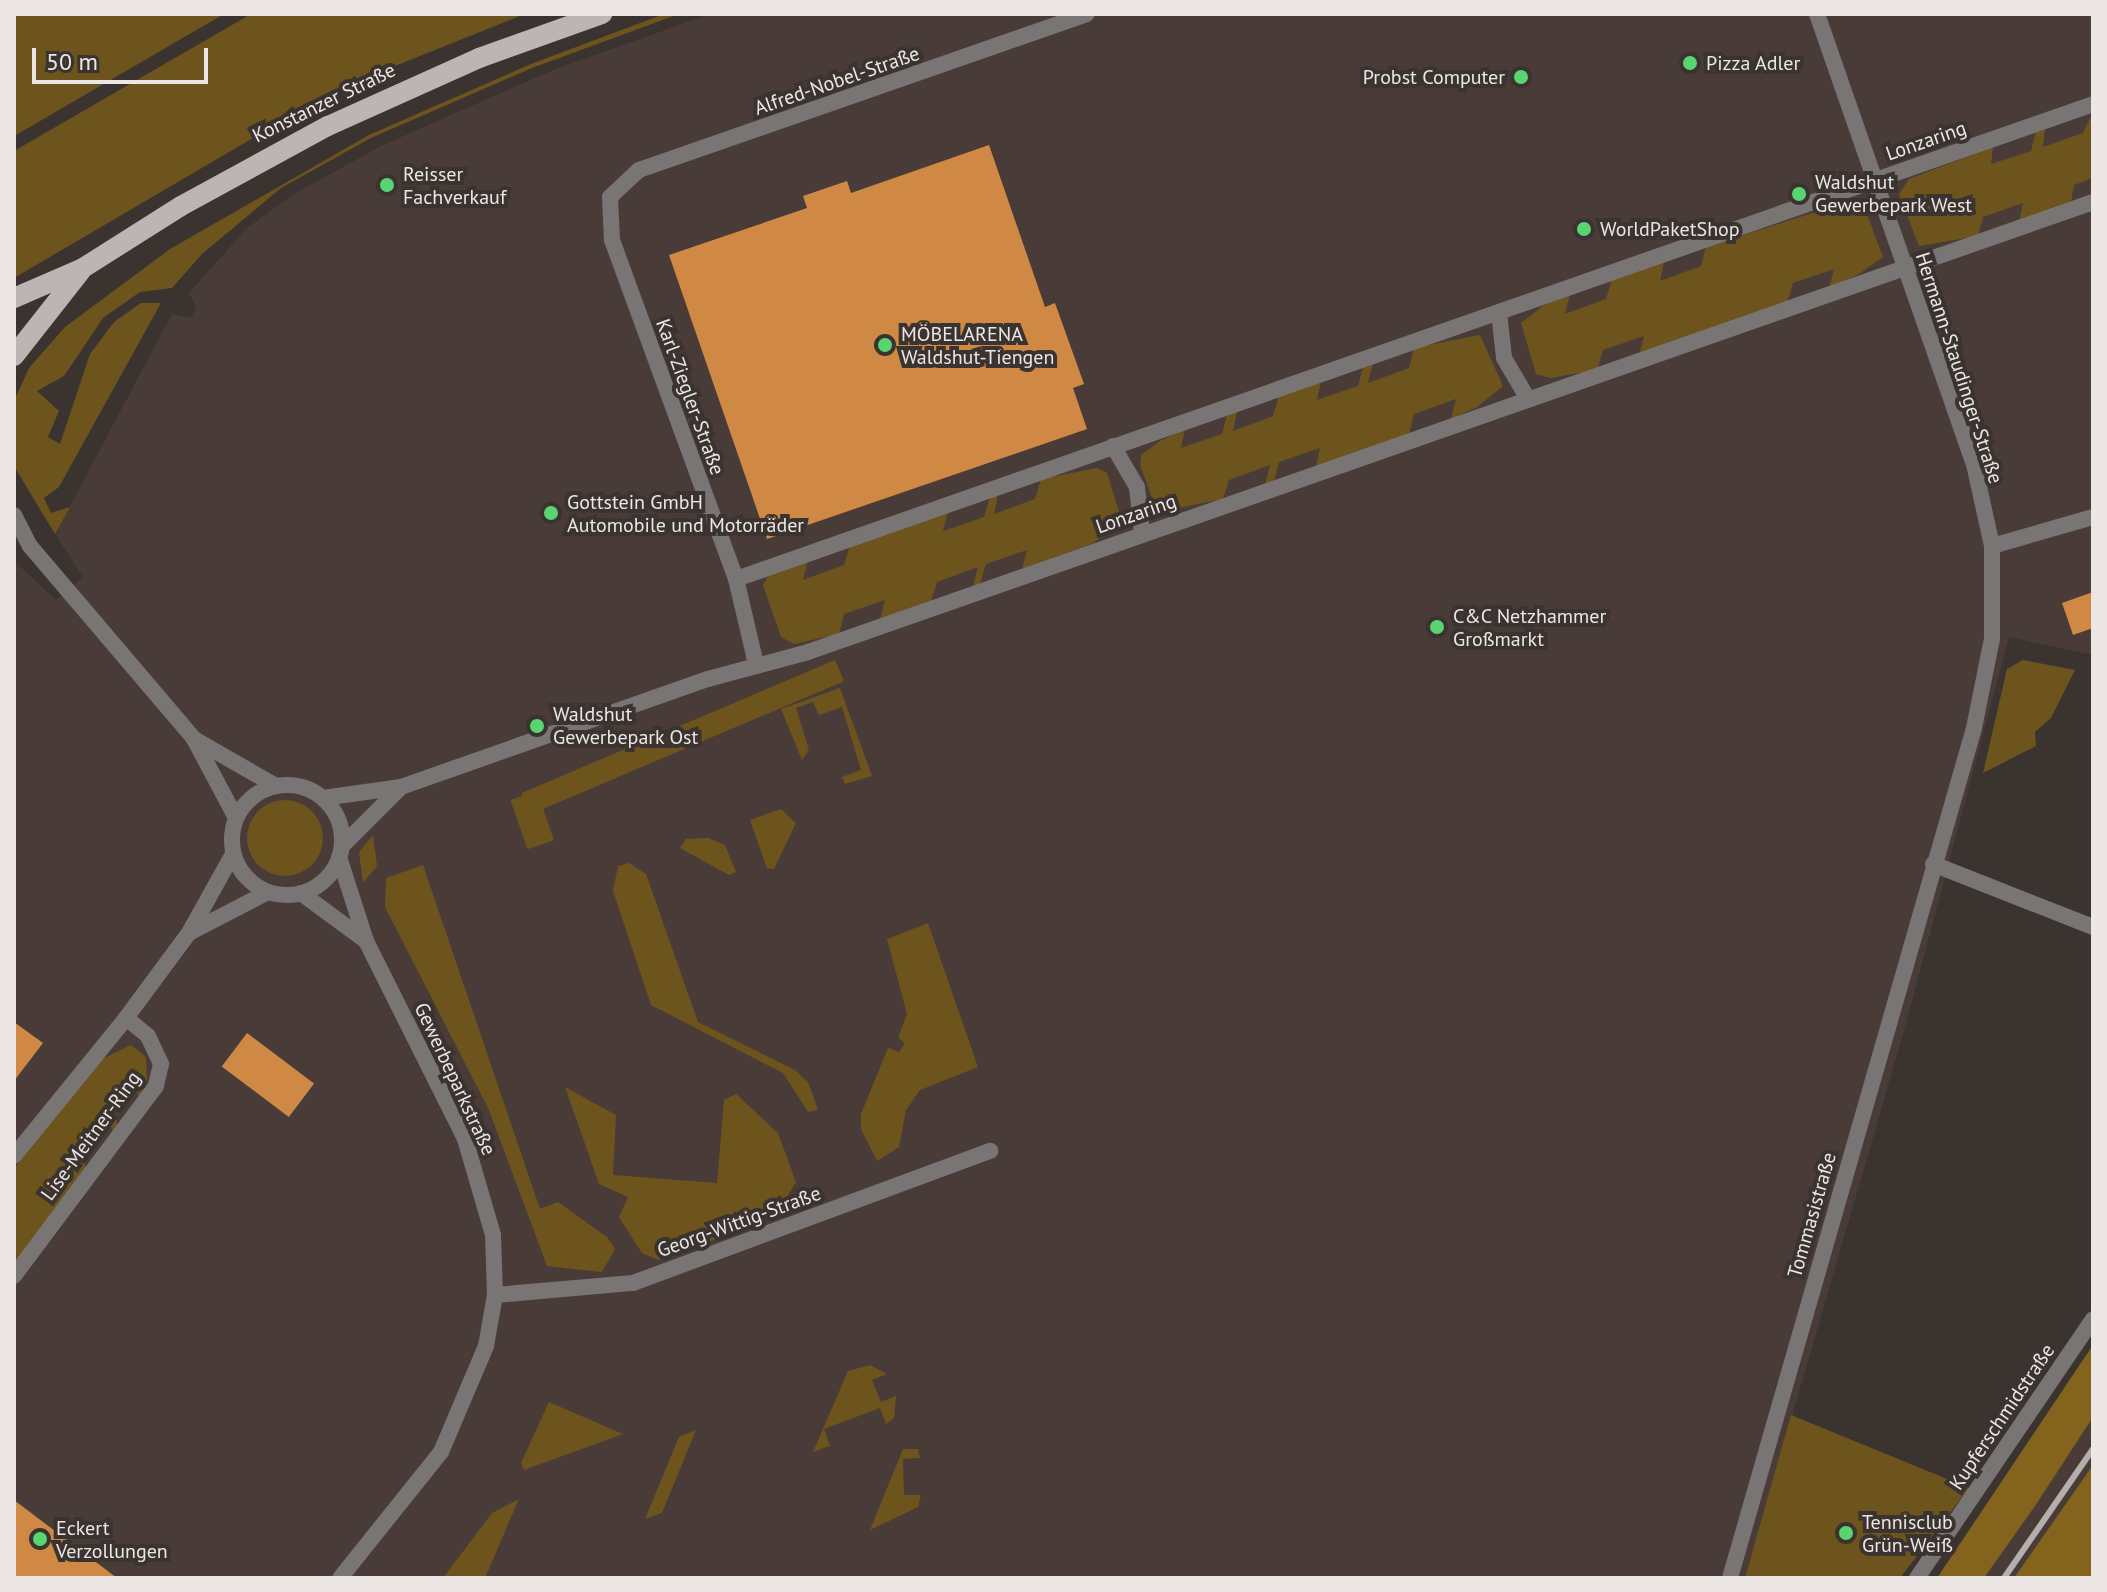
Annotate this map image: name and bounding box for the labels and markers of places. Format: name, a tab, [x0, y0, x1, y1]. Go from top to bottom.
place label: Pizza Adler	[1706, 51, 1801, 75]
marker: Pizza Adler	[1681, 54, 1699, 72]
place label: Probst Computer	[1363, 65, 1505, 89]
marker: Probst Computer	[1512, 68, 1530, 86]
place label: Reisser Fachverkauf	[403, 162, 506, 209]
place label: Waldshut Gewerbepark West	[1815, 170, 1973, 217]
marker: Reisser Fachverkauf	[378, 176, 396, 194]
marker: Waldshut Gewerbepark West	[1790, 185, 1808, 203]
place label: WorldPaketShop	[1600, 217, 1740, 241]
marker: WorldPaketShop	[1575, 220, 1593, 238]
place label: MÖBELARENA Waldshut-Tiengen	[901, 322, 1054, 369]
marker: MÖBELARENA Waldshut-Tiengen	[876, 336, 894, 354]
place label: Gottstein GmbH Automobile und Motorräder	[567, 490, 804, 537]
marker: Gottstein GmbH Automobile und Motorräder	[542, 504, 560, 522]
place label: C&C Netzhammer Großmarkt	[1453, 604, 1607, 651]
marker: C&C Netzhammer Großmarkt	[1428, 618, 1446, 636]
place label: Waldshut Gewerbepark Ost	[553, 702, 699, 749]
marker: Waldshut Gewerbepark Ost	[528, 717, 546, 735]
place label: Tennisclub Grün-Weiß	[1862, 1510, 1953, 1557]
place label: Eckert Verzollungen	[56, 1516, 168, 1563]
marker: Tennisclub Grün-Weiß	[1837, 1524, 1855, 1542]
marker: Eckert Verzollungen	[31, 1530, 49, 1548]

